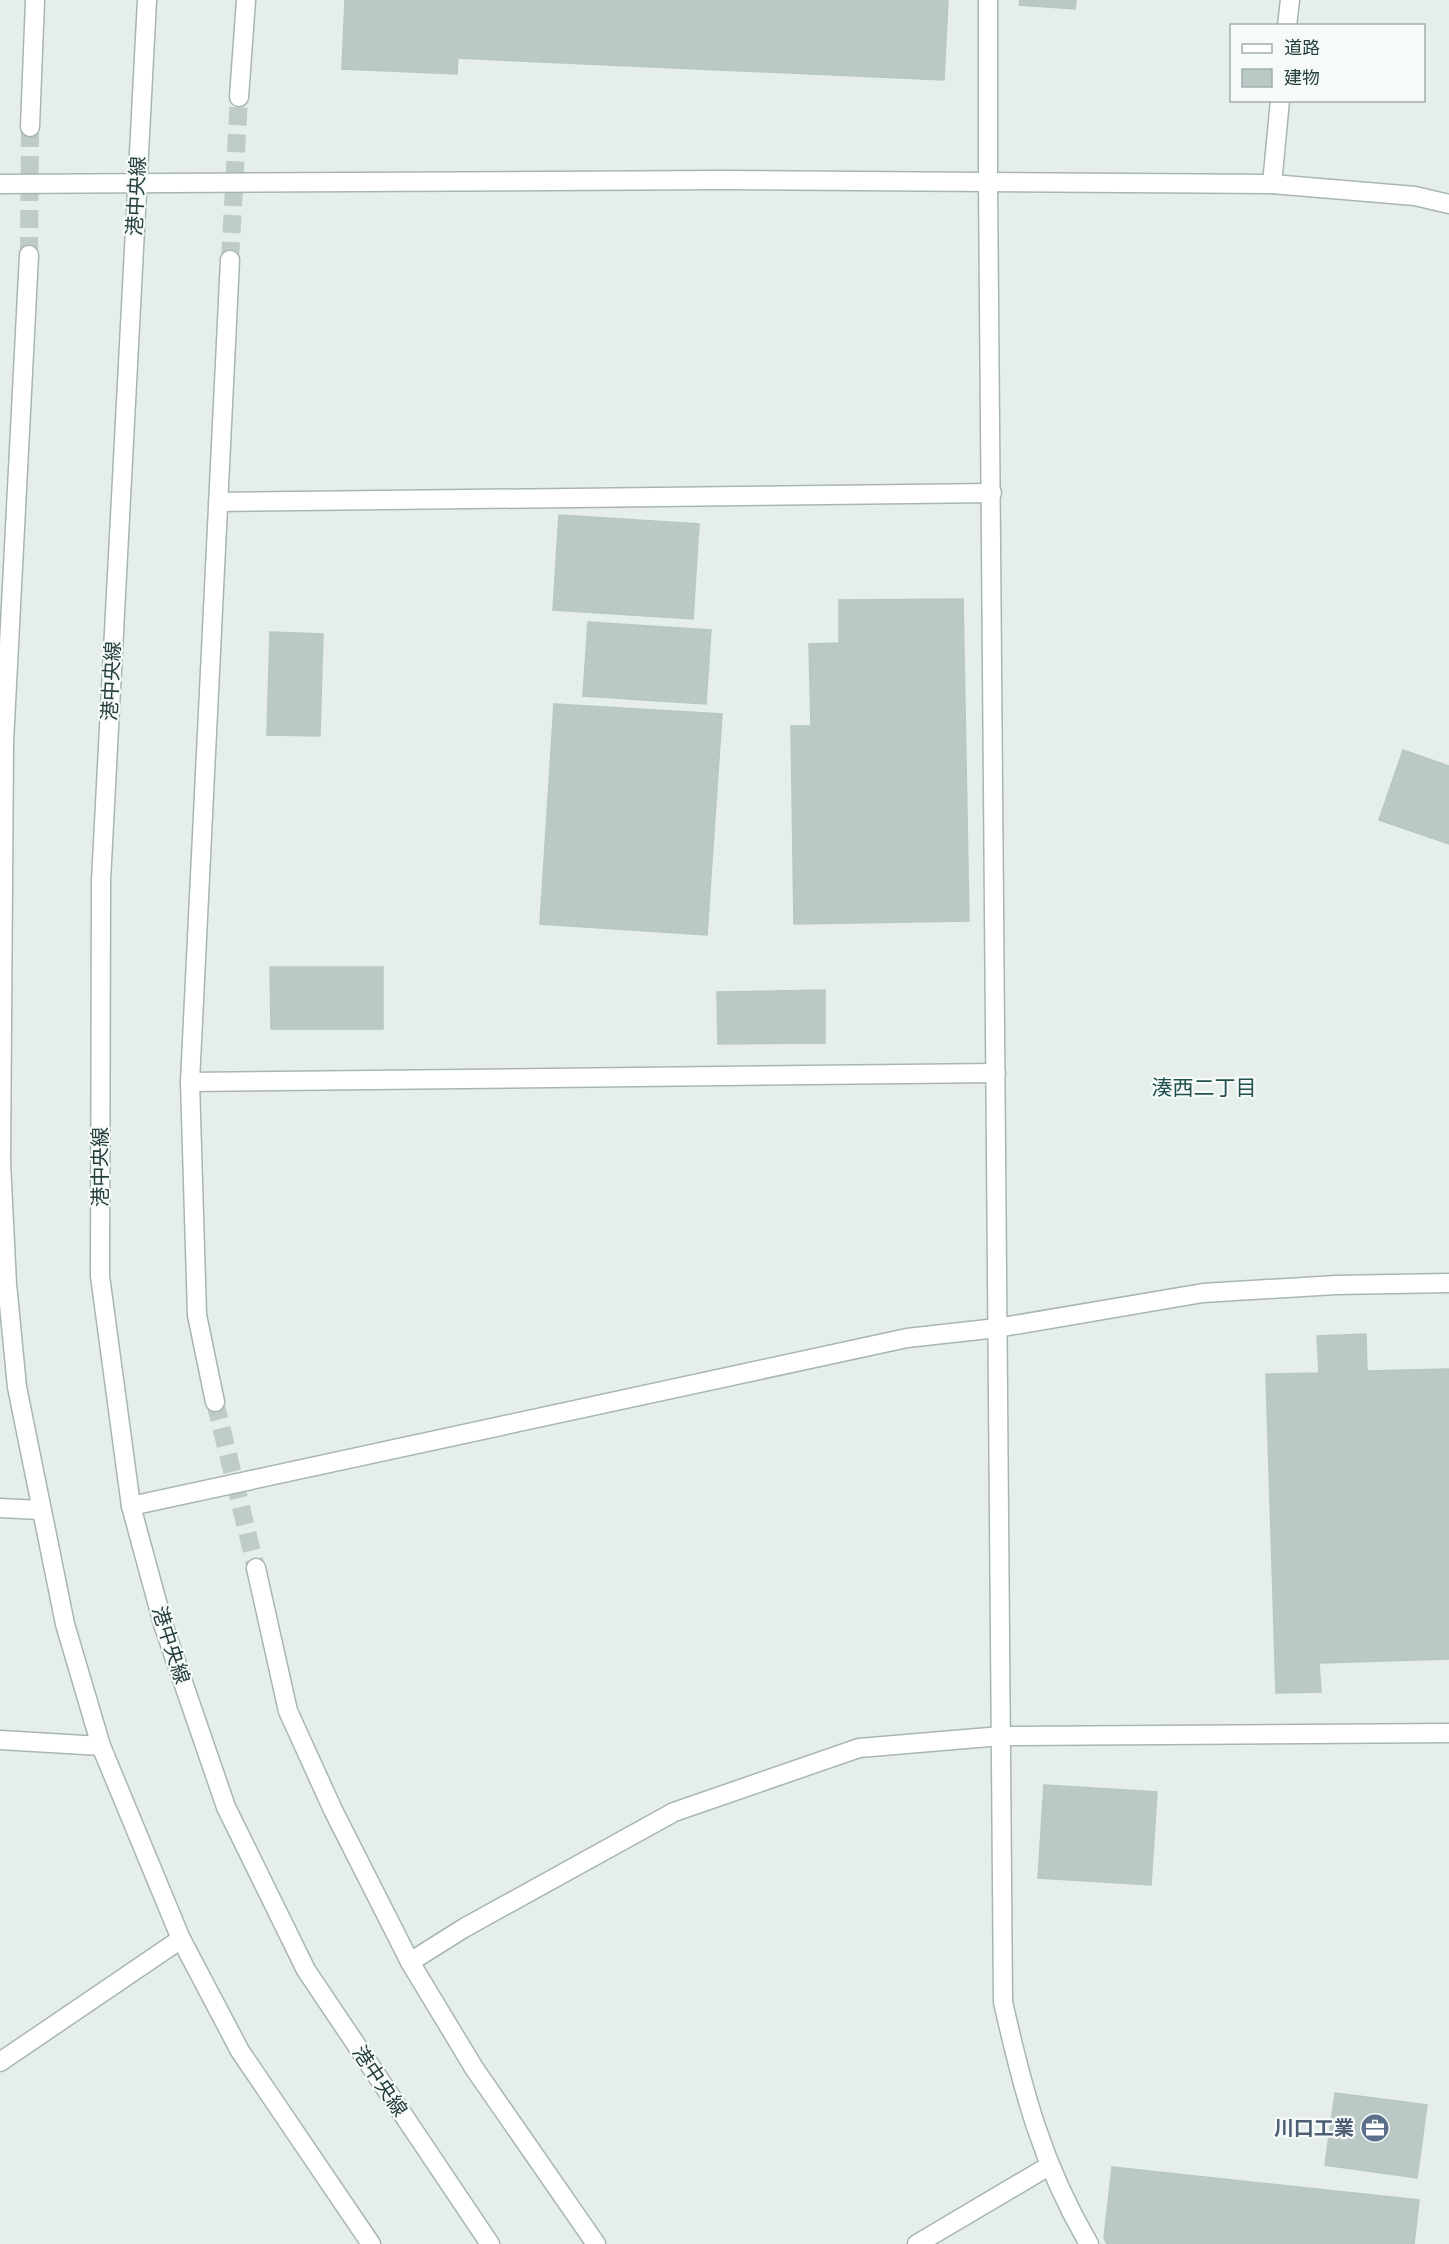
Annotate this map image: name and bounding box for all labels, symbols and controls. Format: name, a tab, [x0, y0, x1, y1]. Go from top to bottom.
legend	[1230, 24, 1425, 102]
text: 道路	[1284, 36, 1320, 59]
text: 建物	[1284, 66, 1320, 89]
street label: 港中央線	[121, 155, 151, 237]
street label: 港中央線	[96, 640, 126, 722]
district label: 湊西二丁目	[1152, 1074, 1257, 1101]
street label: 港中央線	[87, 1127, 113, 1207]
street label: 港中央線	[146, 1603, 196, 1687]
street label: 港中央線	[347, 2041, 413, 2121]
office icon: 川口工業	[1359, 2112, 1391, 2144]
place label: 川口工業	[1274, 2115, 1354, 2141]

